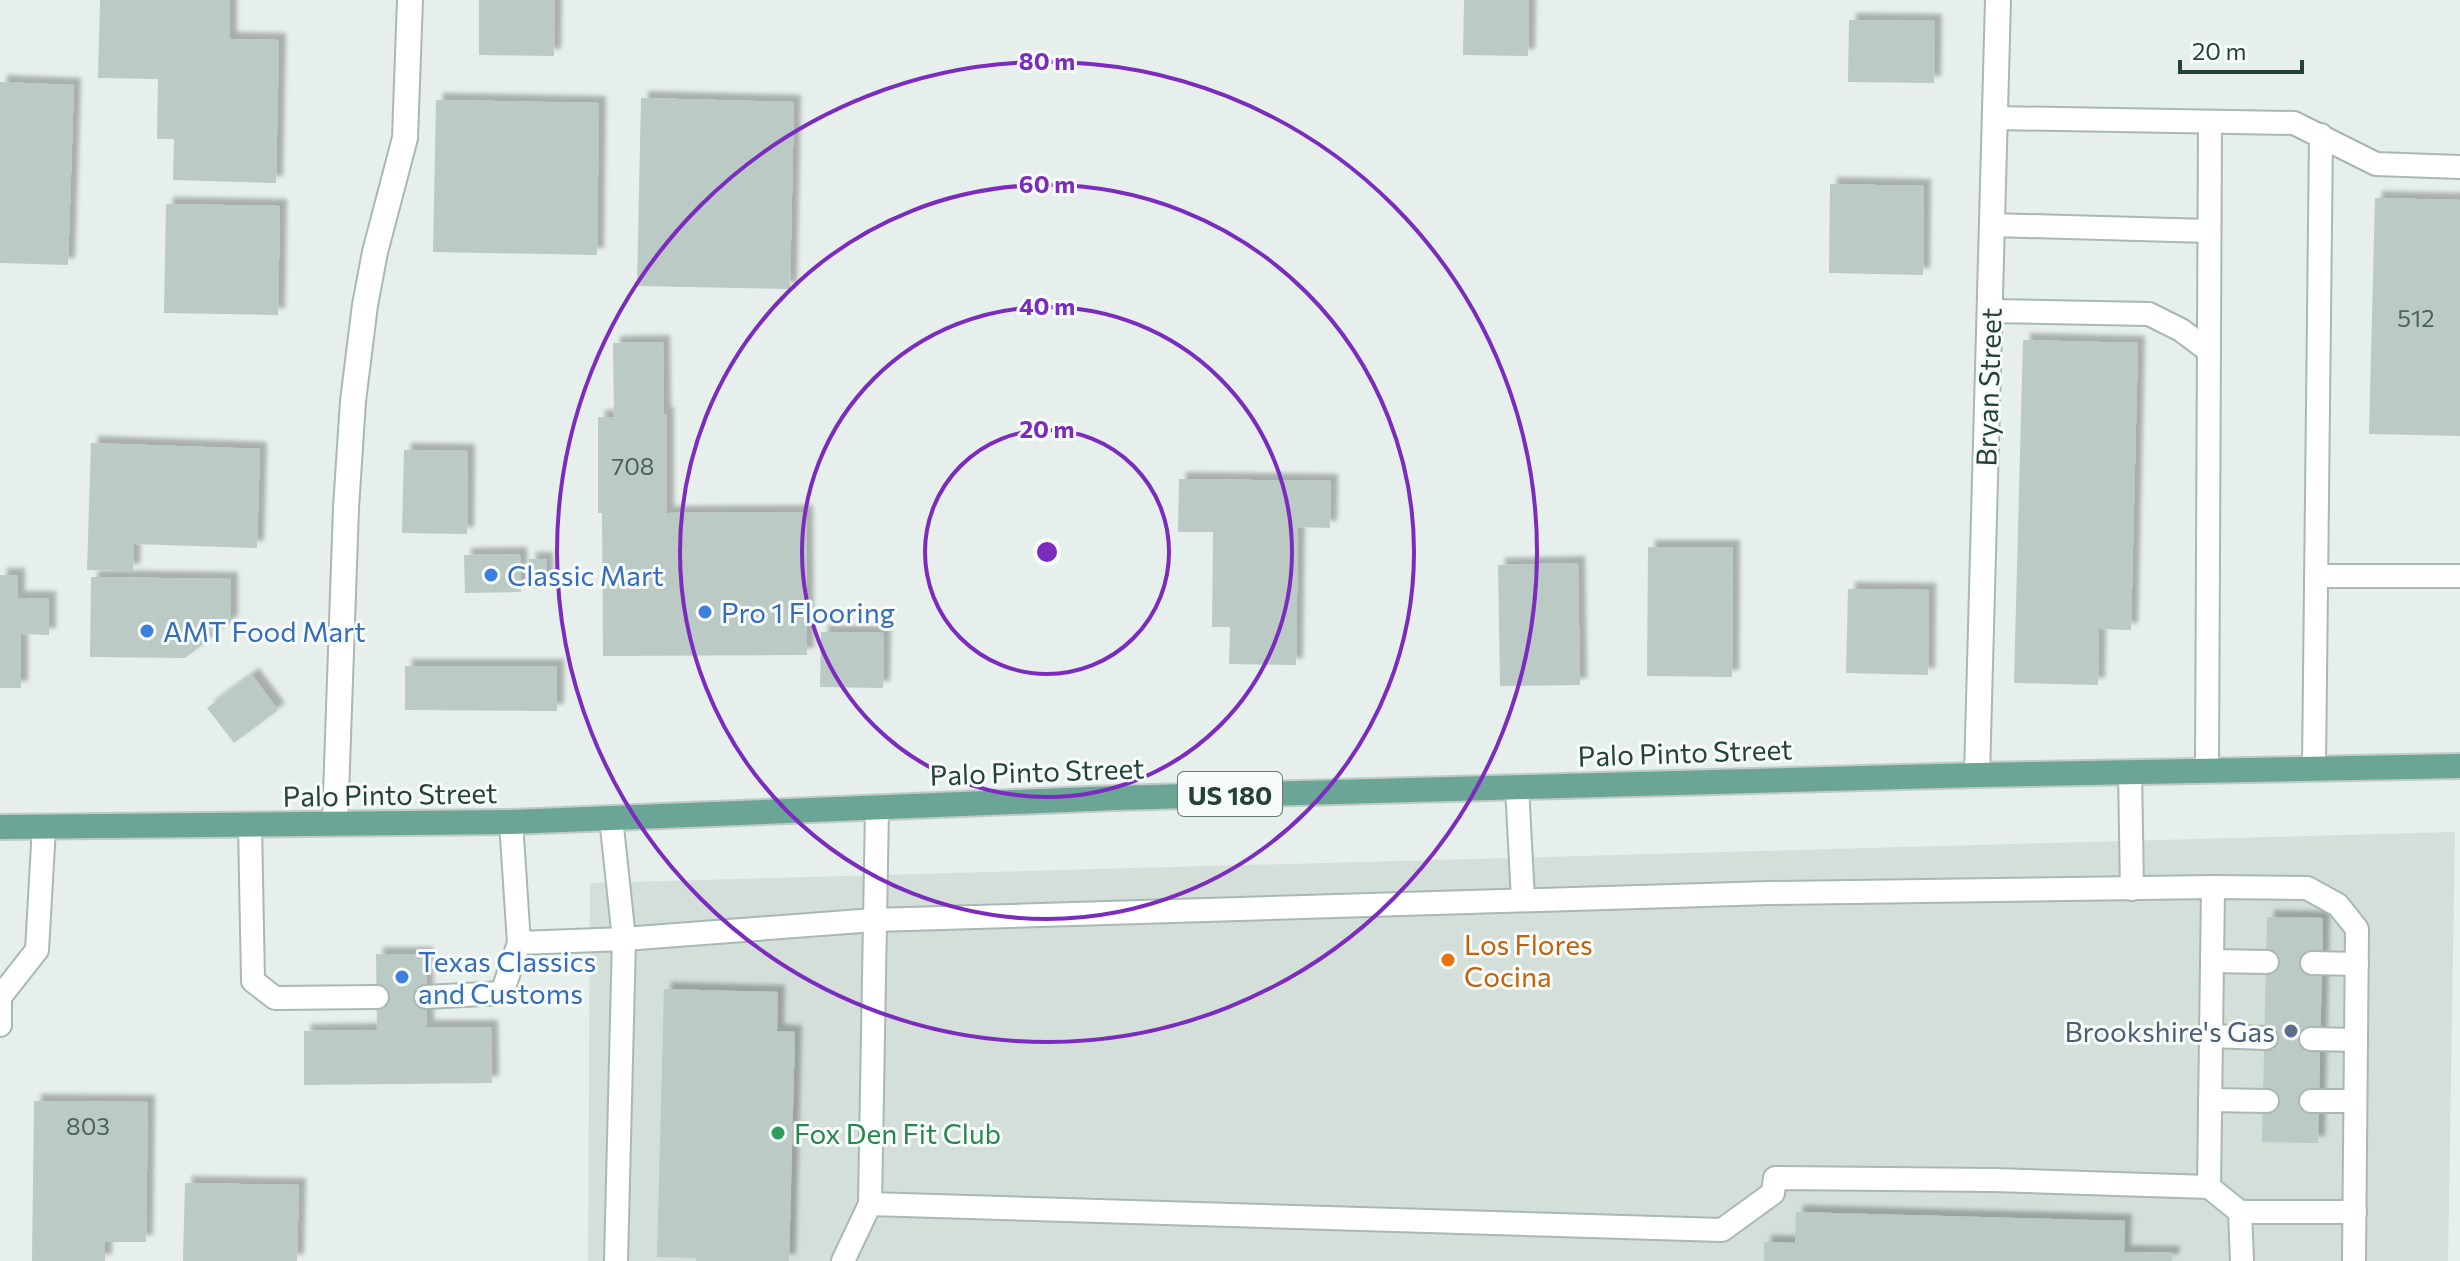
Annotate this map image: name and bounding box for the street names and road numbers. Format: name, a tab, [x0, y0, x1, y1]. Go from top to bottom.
street label: Bryan Street	[1968, 307, 2008, 467]
street label: Palo Pinto Street	[1577, 731, 1793, 773]
street label: Palo Pinto Street	[929, 750, 1145, 792]
road number: US 180	[1178, 772, 1282, 816]
street label: Palo Pinto Street	[282, 775, 498, 813]

